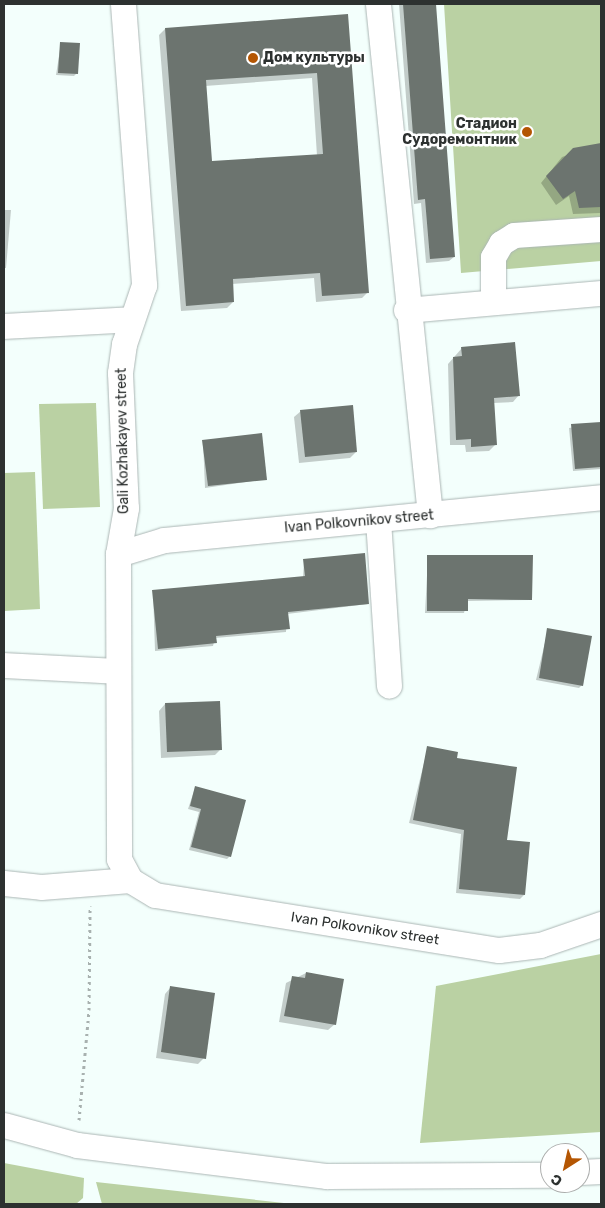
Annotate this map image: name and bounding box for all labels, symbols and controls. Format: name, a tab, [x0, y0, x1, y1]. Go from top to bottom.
place label: Дом культуры	[263, 50, 365, 66]
marker: Дом культуры	[247, 52, 259, 64]
place label: Стадион Судоремонтник	[402, 116, 517, 148]
marker: Стадион Судоремонтник	[521, 126, 533, 138]
street label: Gali Kozhakayev street	[113, 368, 133, 514]
street label: Ivan Polkovnikov street	[283, 507, 435, 537]
street label: Ivan Polkovnikov street	[289, 909, 441, 949]
north arrow	[540, 1143, 590, 1193]
text: С	[548, 1170, 566, 1190]

